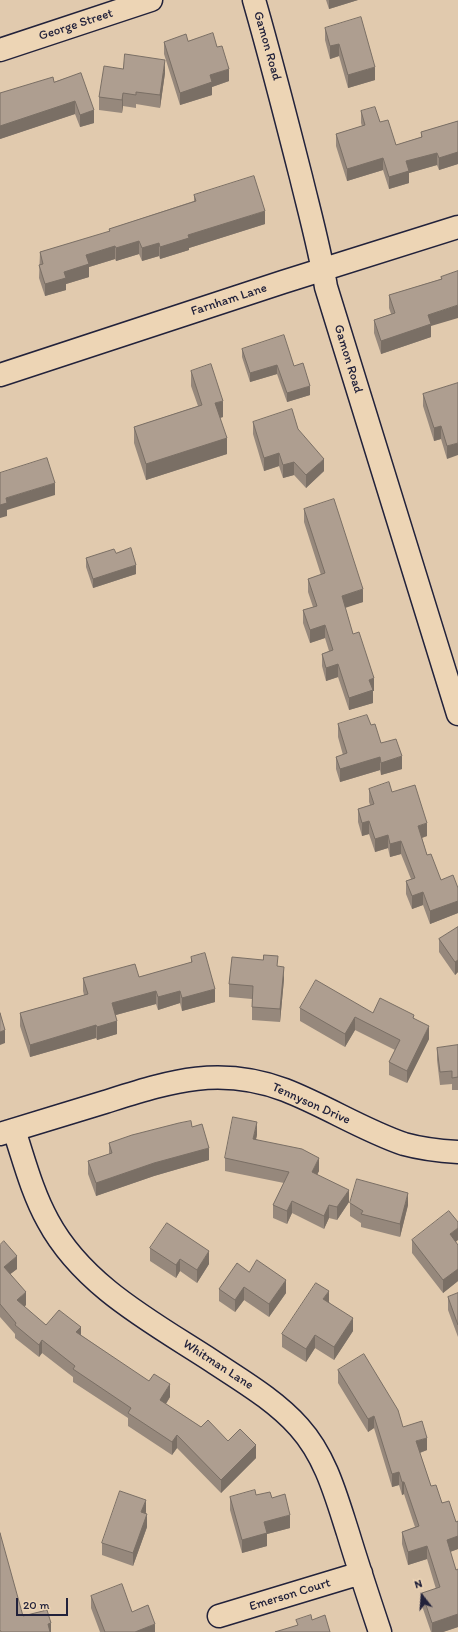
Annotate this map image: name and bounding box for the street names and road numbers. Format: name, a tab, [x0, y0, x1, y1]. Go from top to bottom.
street label: George Street	[37, 6, 115, 44]
street label: Gamon Road	[250, 10, 284, 82]
street label: Farnham Lane	[189, 280, 269, 320]
street label: Gamon Road	[330, 323, 366, 395]
street label: Tennyson Drive	[269, 1080, 353, 1128]
street label: Whitman Lane	[180, 1336, 256, 1394]
street label: Emerson Court	[248, 1575, 332, 1615]

